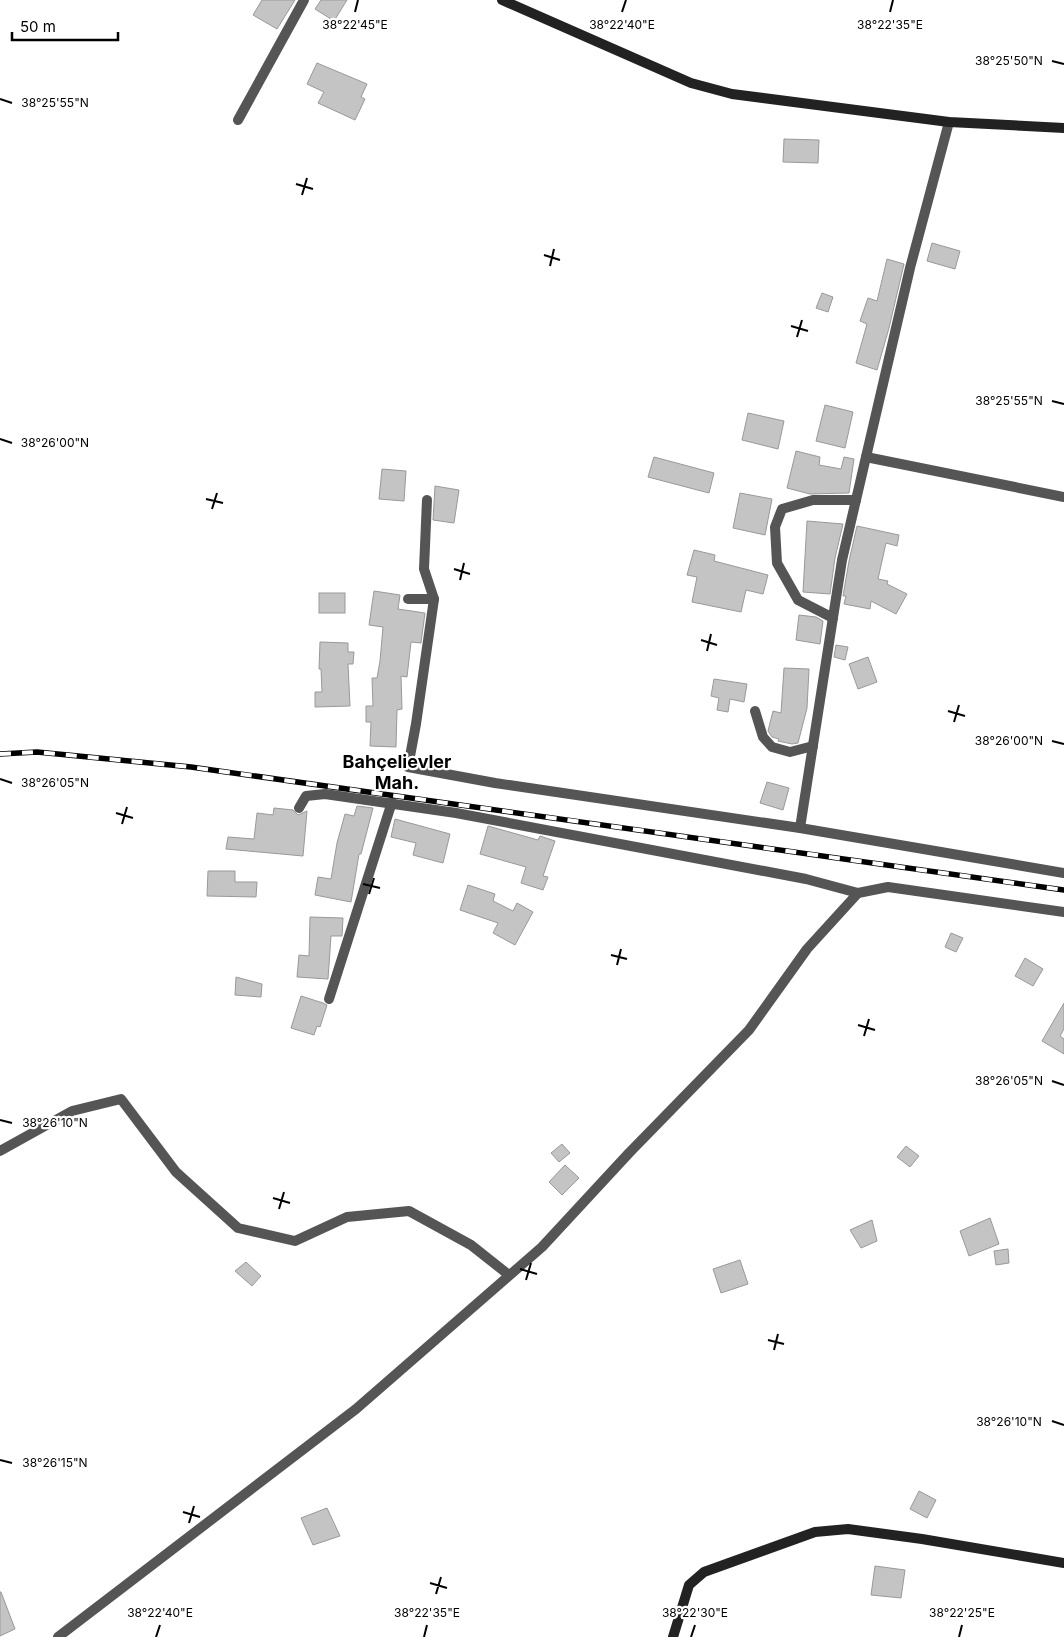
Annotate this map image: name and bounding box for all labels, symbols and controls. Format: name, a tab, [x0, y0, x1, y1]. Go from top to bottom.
scale bar	[12, 10, 119, 42]
text: 50 m	[20, 17, 56, 36]
text: 38°22'45"E	[322, 17, 388, 32]
text: 38°22'40"E	[589, 17, 655, 32]
text: 38°22'35"E	[857, 17, 923, 32]
text: 38°25'50"N	[975, 53, 1043, 68]
text: 38°25'55"N	[21, 95, 89, 110]
text: 38°25'55"N	[975, 393, 1043, 408]
text: 38°26'00"N	[21, 435, 89, 450]
text: 38°26'00"N	[975, 733, 1043, 748]
district label: Bahçelievler Mah.	[343, 751, 451, 793]
text: 38°26'05"N	[21, 775, 89, 790]
text: 38°26'05"N	[975, 1073, 1043, 1088]
text: 38°26'10"N	[22, 1115, 88, 1130]
text: 38°26'10"N	[976, 1414, 1042, 1429]
text: 38°26'15"N	[22, 1455, 88, 1470]
text: 38°22'40"E	[127, 1605, 193, 1620]
text: 38°22'35"E	[394, 1605, 460, 1620]
text: 38°22'30"E	[662, 1605, 728, 1620]
text: 38°22'25"E	[929, 1605, 995, 1620]

